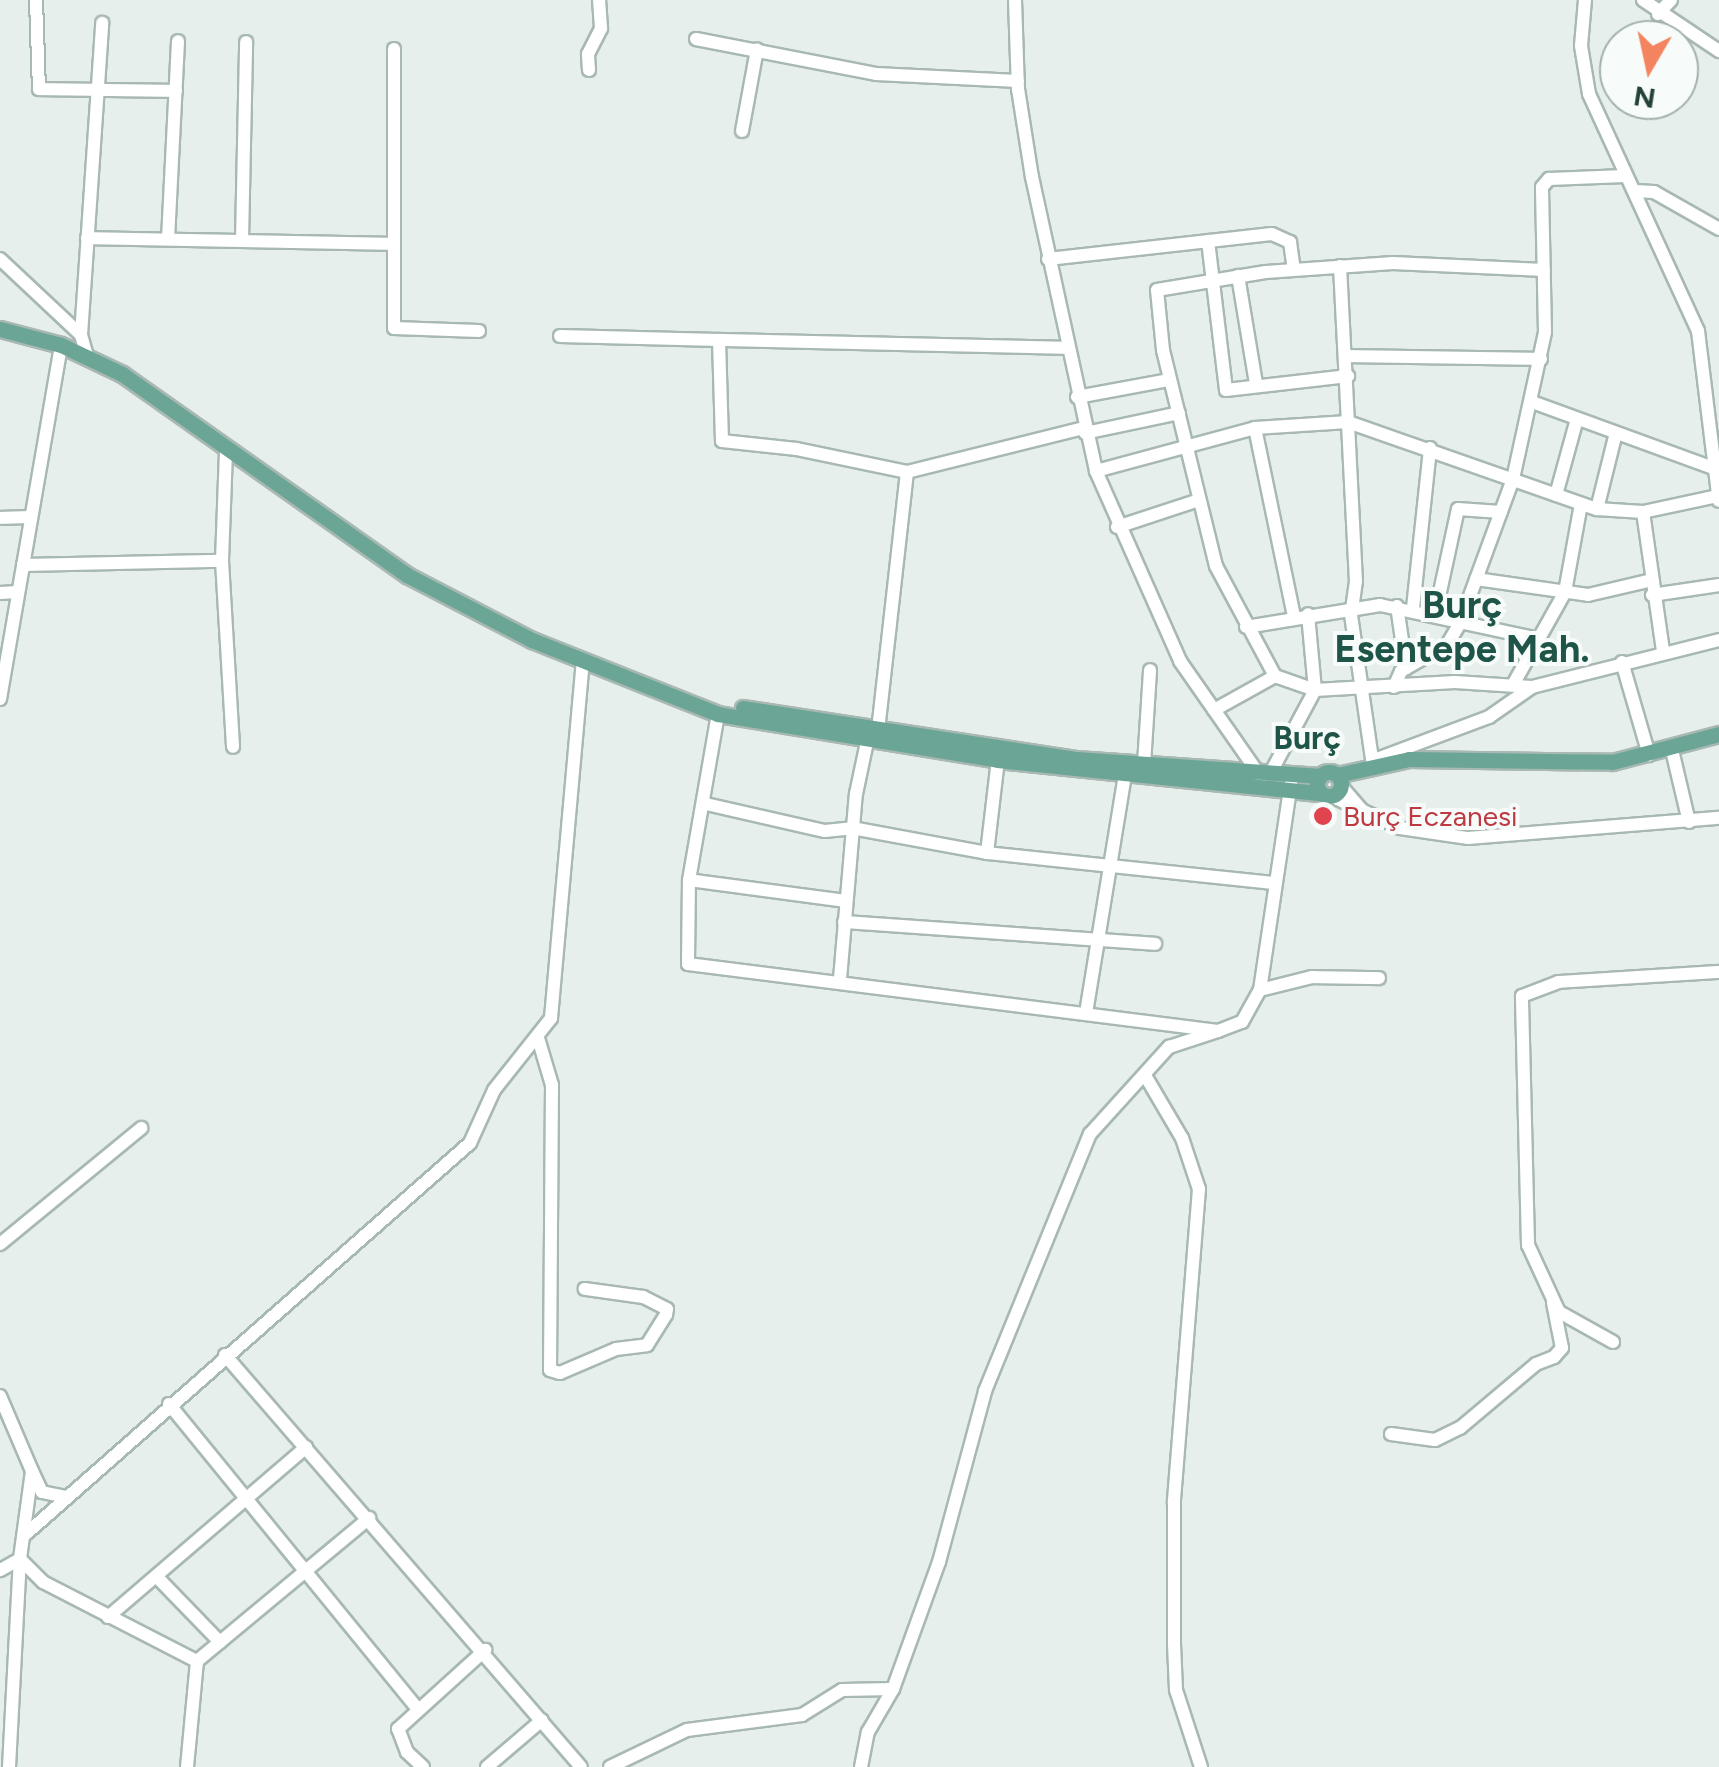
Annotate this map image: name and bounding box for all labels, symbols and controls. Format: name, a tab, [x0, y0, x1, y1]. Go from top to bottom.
north arrow	[1599, 20, 1699, 120]
text: N	[1631, 79, 1658, 116]
district label: Burç Esentepe Mah.	[1334, 583, 1590, 672]
district label: Burç	[1273, 719, 1341, 757]
place label: Burç Eczanesi	[1343, 799, 1517, 833]
marker: Burç Eczanesi	[1312, 805, 1334, 827]

